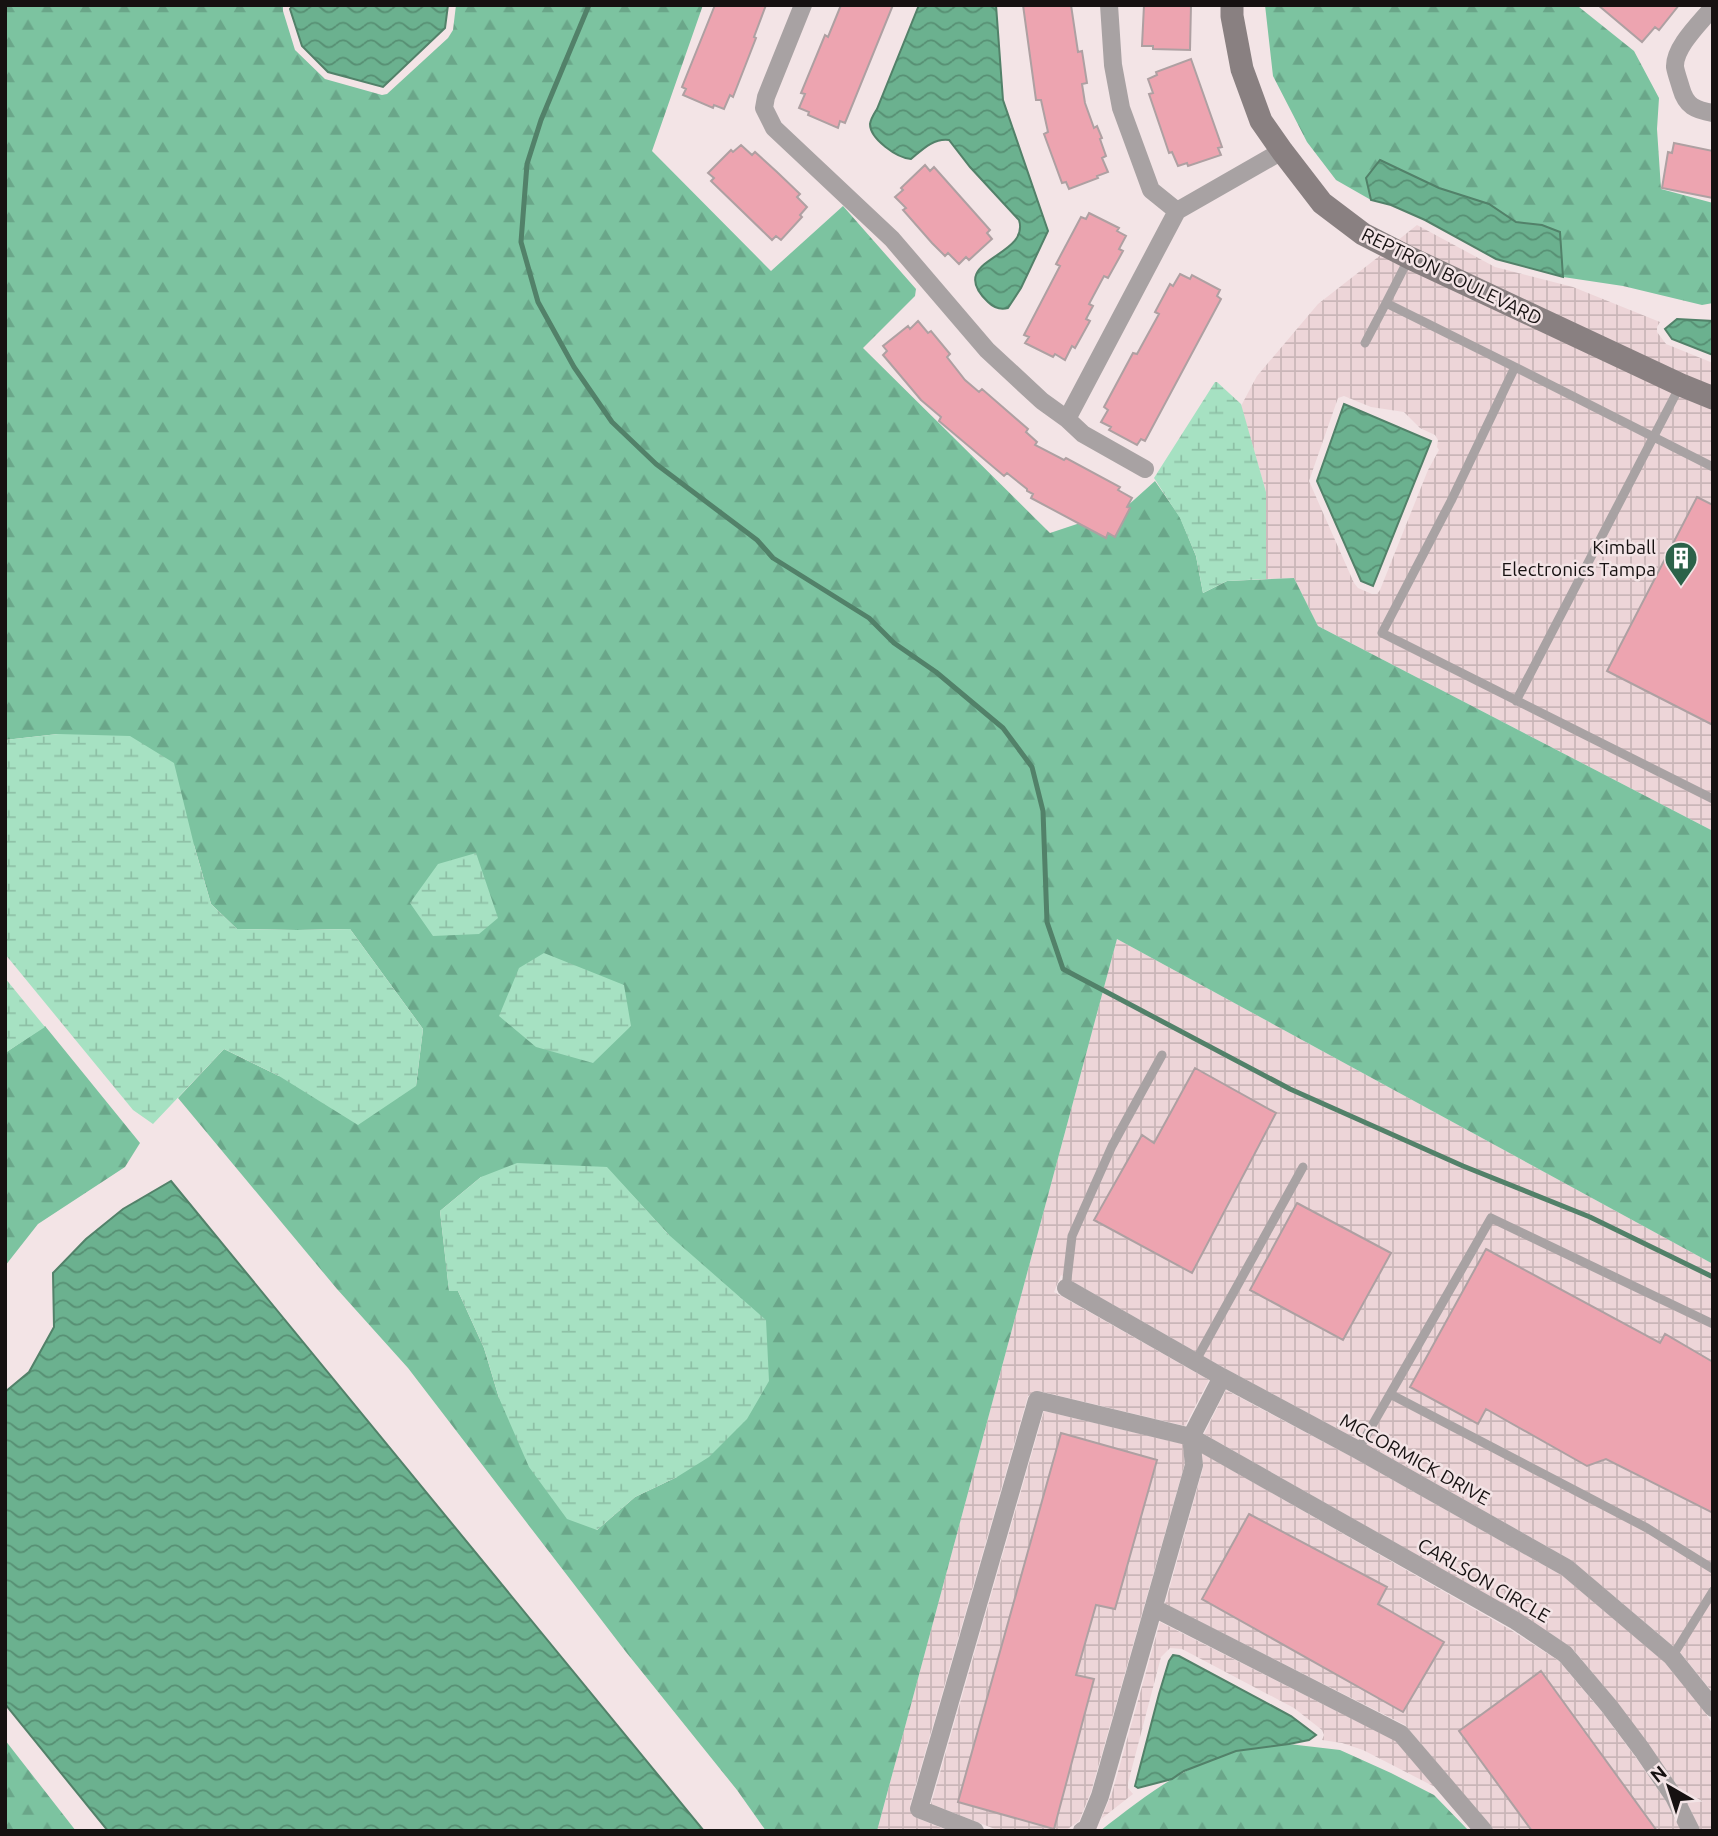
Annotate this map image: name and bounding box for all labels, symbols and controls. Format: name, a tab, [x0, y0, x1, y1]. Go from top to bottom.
street label: REPTRON BOULEVARD	[1358, 223, 1546, 329]
place label: Kimball Electronics Tampa	[1502, 536, 1656, 580]
building icon: Kimball Electronics Tampa	[1662, 539, 1700, 588]
street label: MCCORMICK DRIVE	[1336, 1409, 1494, 1509]
street label: CARLSON CIRCLE	[1414, 1533, 1554, 1627]
north arrow	[1634, 1752, 1704, 1822]
text: N	[1646, 1761, 1671, 1787]

